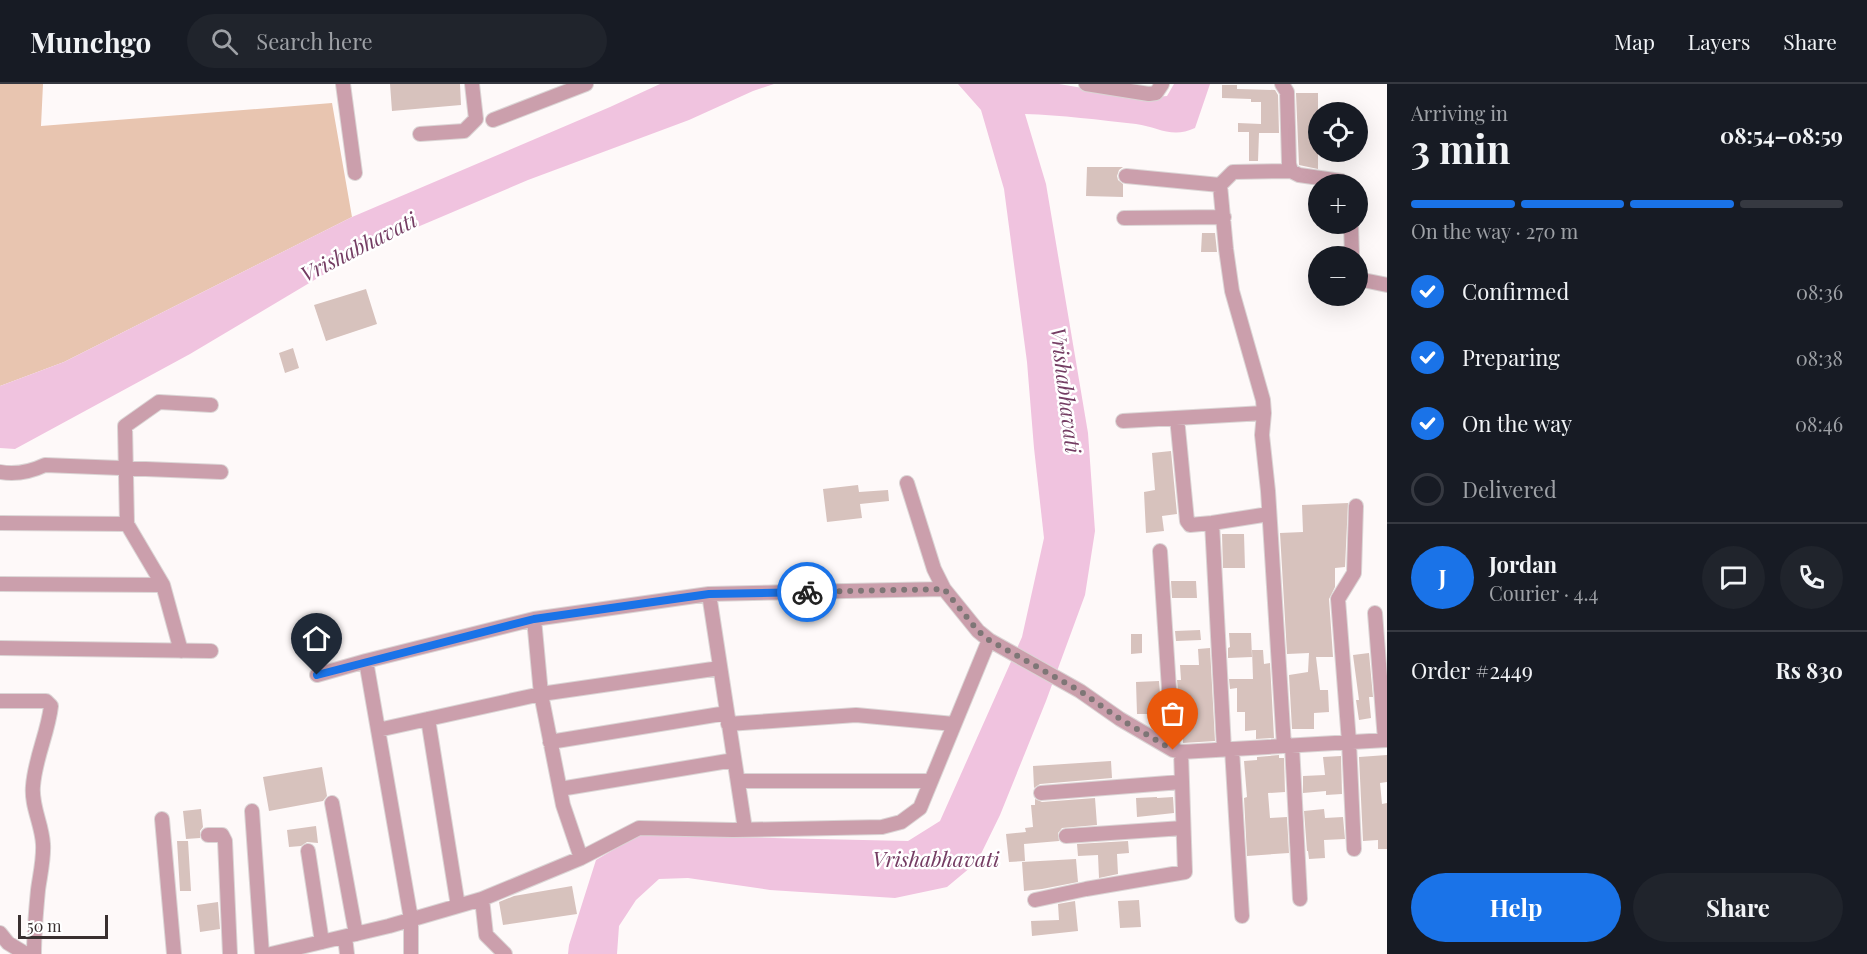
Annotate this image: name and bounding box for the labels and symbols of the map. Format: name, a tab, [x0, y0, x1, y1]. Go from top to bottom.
water label: Vrishabhavati	[295, 204, 421, 287]
water label: Vrishabhavati	[1045, 325, 1089, 455]
courier	[777, 562, 837, 622]
pin	[291, 613, 342, 675]
pin	[1147, 688, 1198, 750]
water label: Vrishabhavati	[873, 844, 1000, 872]
scale bar	[18, 912, 108, 940]

